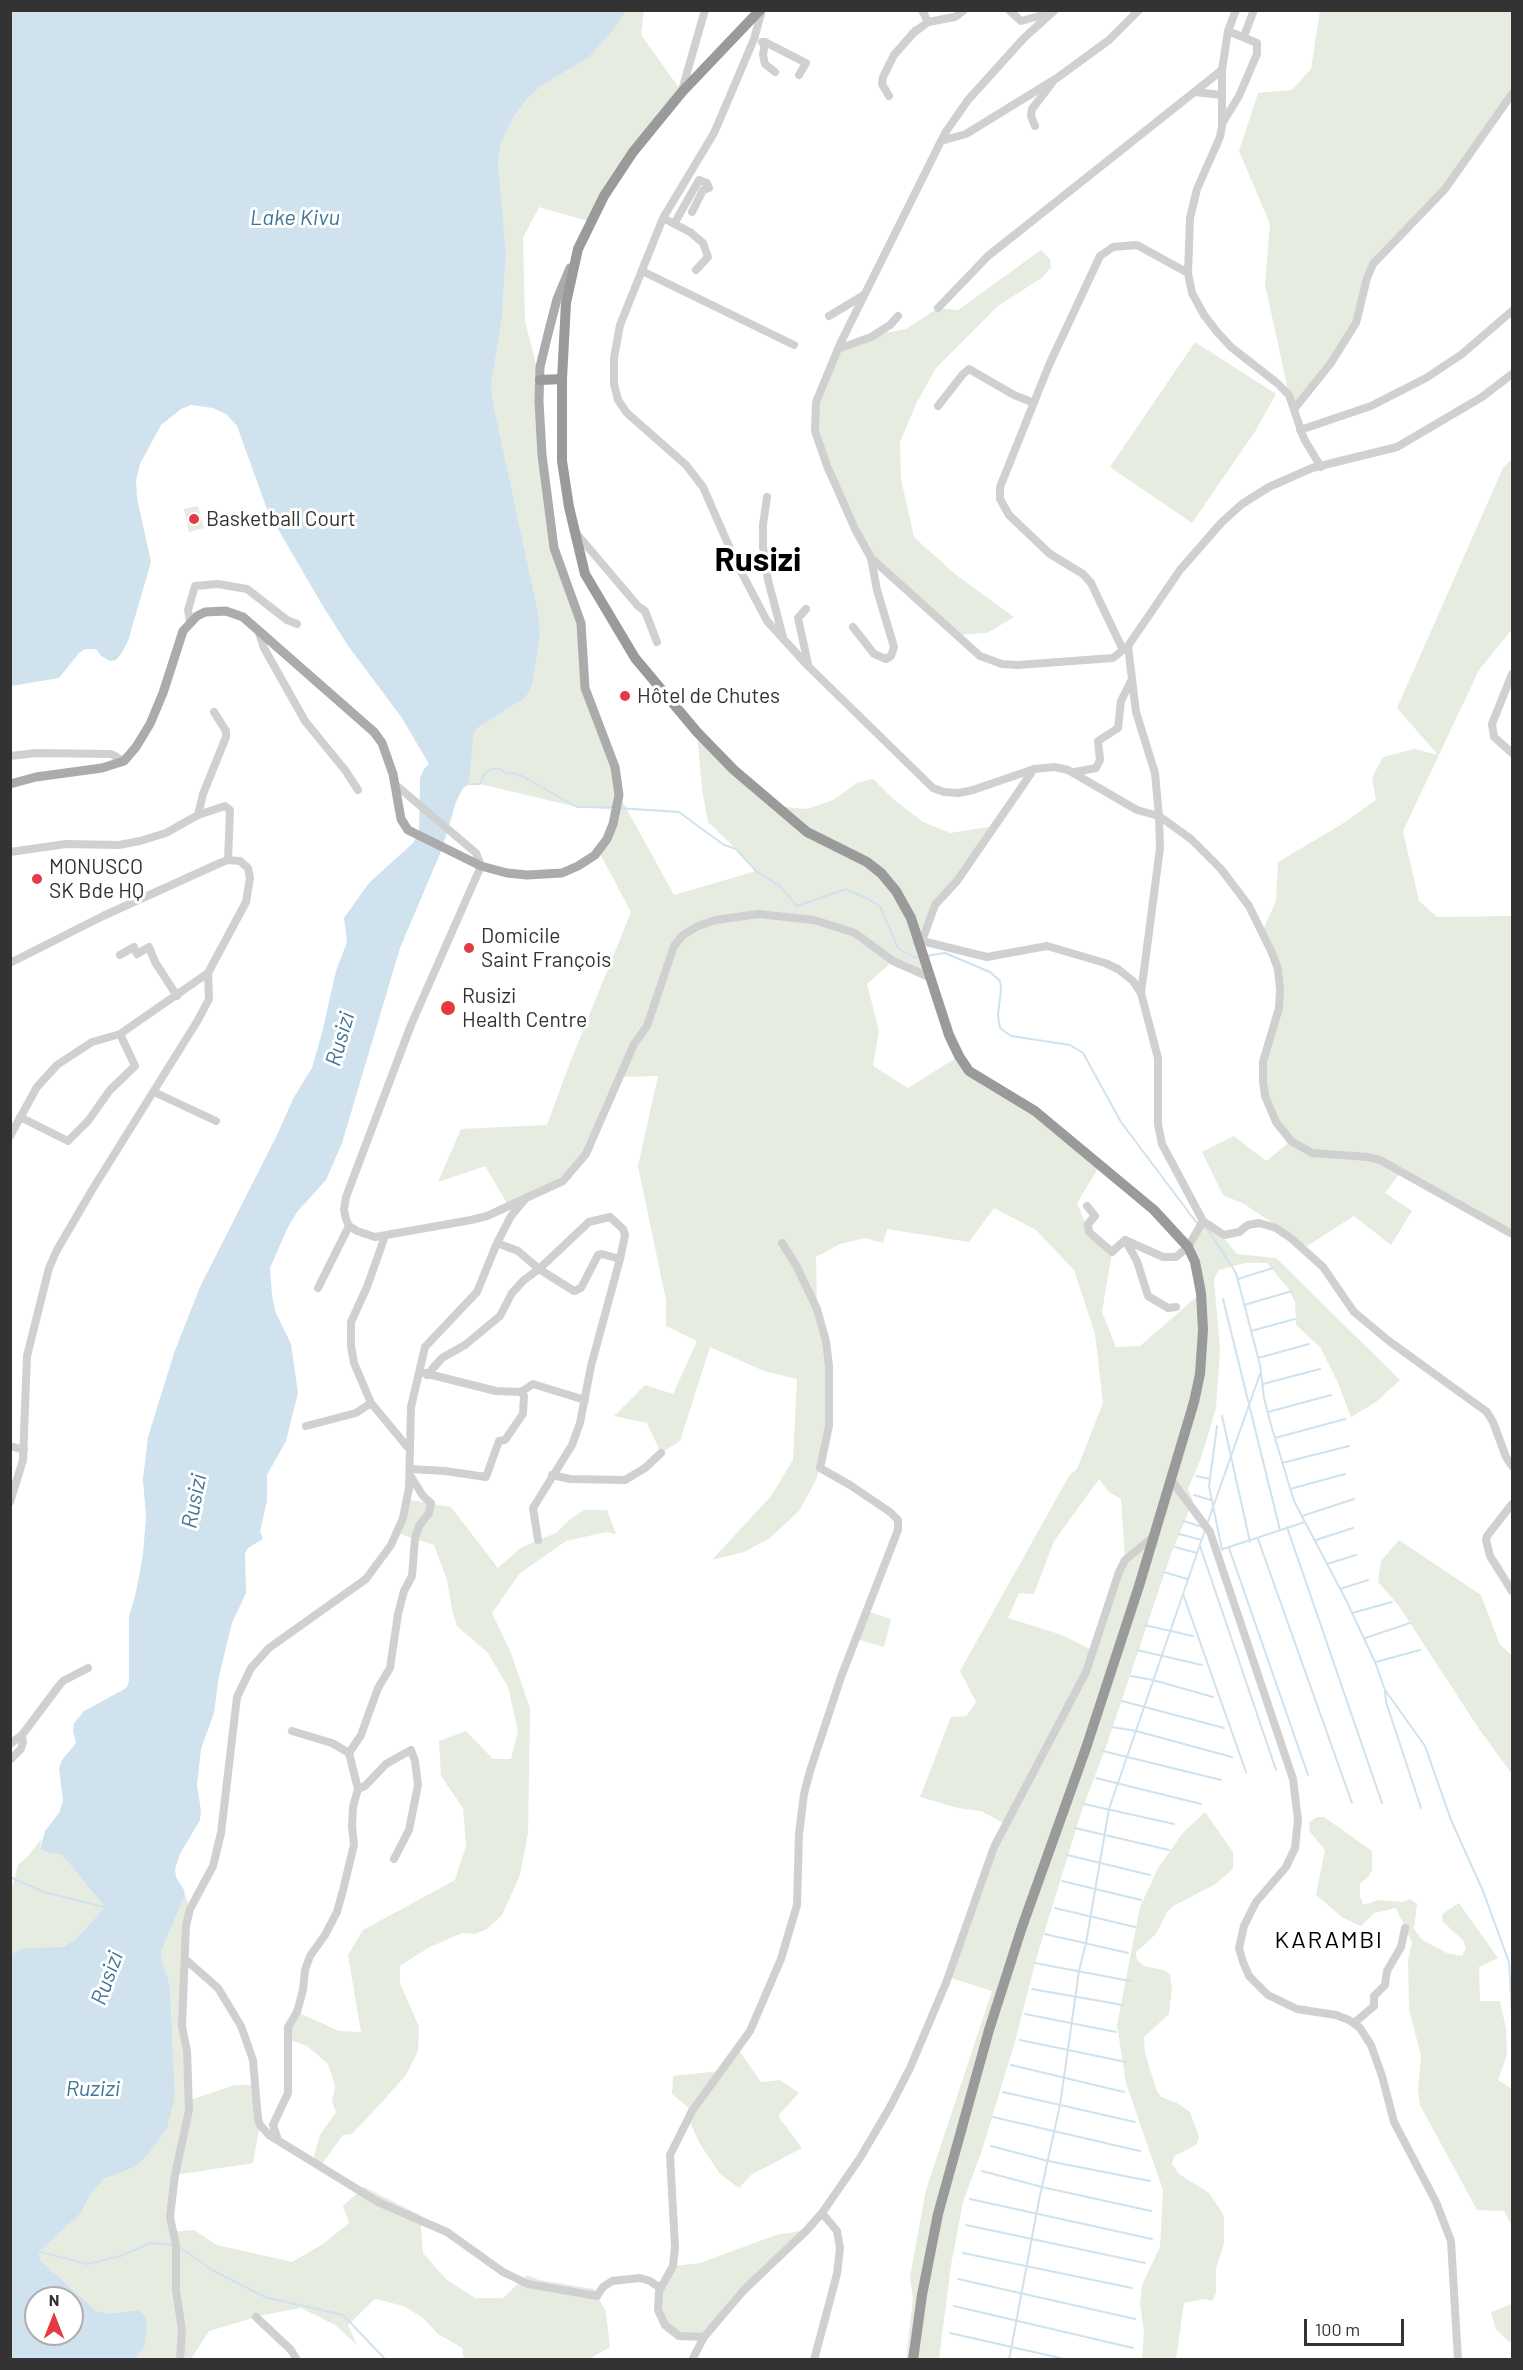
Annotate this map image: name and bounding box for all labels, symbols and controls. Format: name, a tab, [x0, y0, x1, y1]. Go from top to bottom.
water label: Lake Kivu	[250, 205, 340, 231]
place label: Basketball Court	[206, 506, 356, 532]
marker: Basketball Court	[187, 512, 201, 526]
district label: Rusizi	[715, 540, 801, 580]
place label: Hôtel de Chutes	[637, 683, 780, 709]
marker: Hôtel de Chutes	[618, 689, 632, 703]
place label: MONUSCO SK Bde HQ	[49, 854, 144, 904]
marker: MONUSCO SK Bde HQ	[30, 872, 44, 886]
place label: Domicile Saint François	[481, 923, 611, 973]
marker: Domicile Saint François	[462, 941, 476, 955]
place label: Rusizi Health Centre	[462, 983, 587, 1033]
marker: Rusizi Health Centre	[439, 999, 457, 1017]
water label: Rusizi	[320, 1009, 360, 1069]
water label: Rusizi	[176, 1471, 212, 1531]
district label: KARAMBI	[1275, 1926, 1383, 1954]
water label: Rusizi	[85, 1948, 129, 2008]
water label: Ruzizi	[66, 2076, 120, 2102]
north arrow	[24, 2286, 84, 2346]
text: N	[49, 2290, 59, 2309]
scale bar	[1307, 2307, 1408, 2345]
text: 100 m	[1315, 2318, 1360, 2340]

